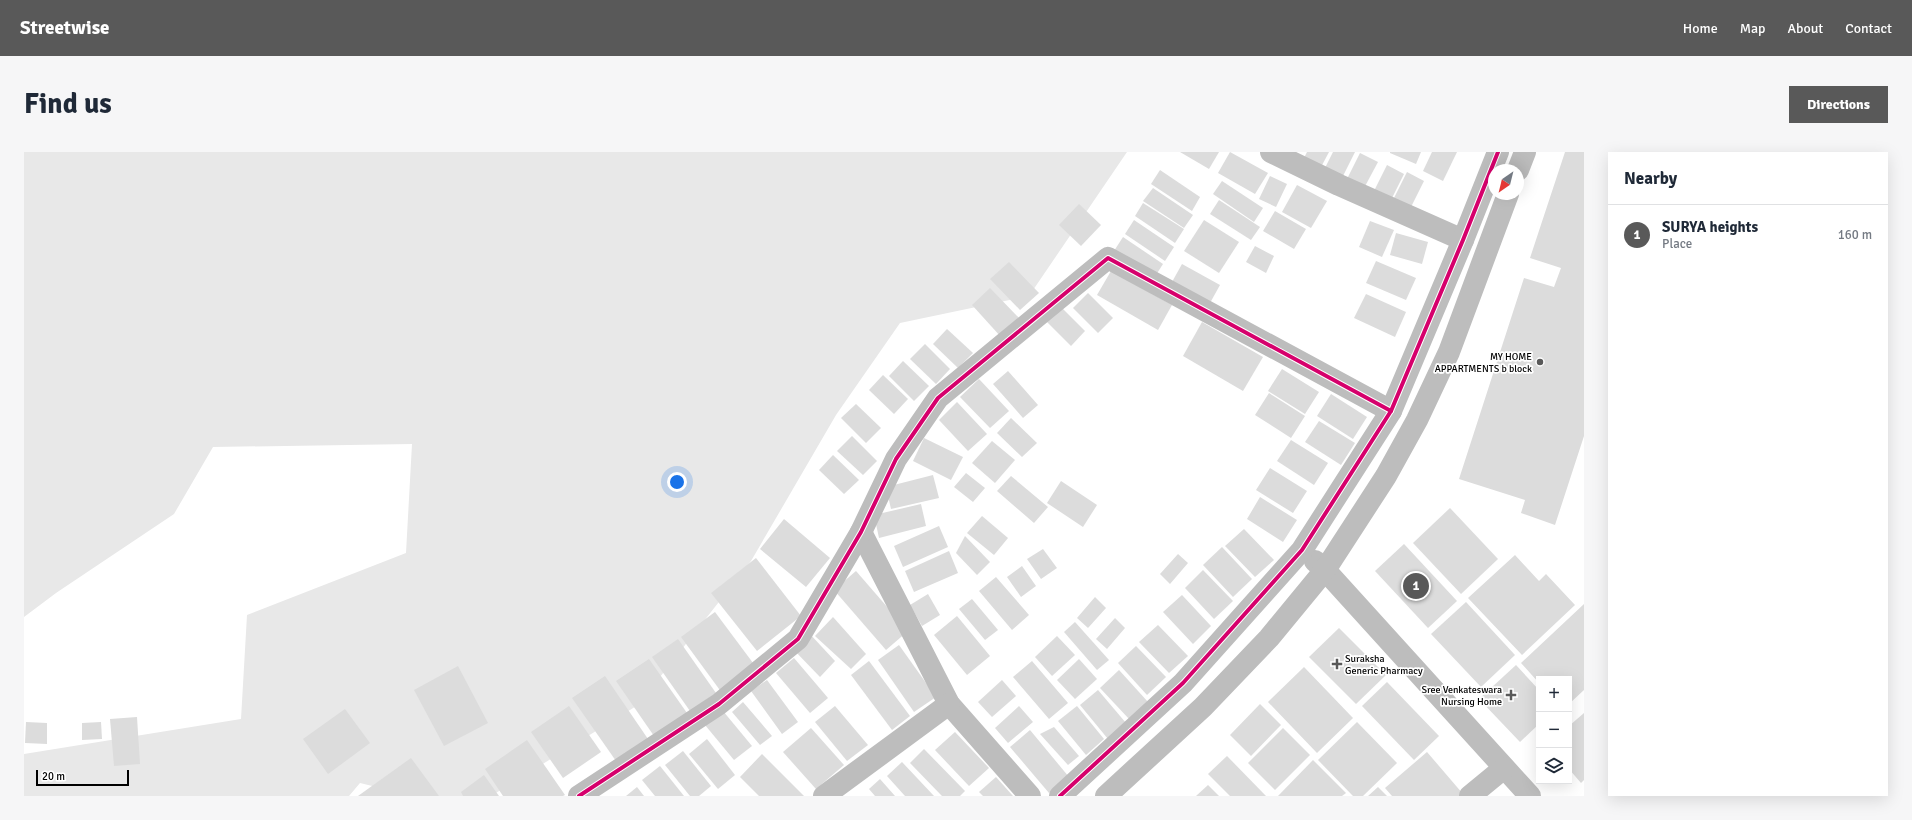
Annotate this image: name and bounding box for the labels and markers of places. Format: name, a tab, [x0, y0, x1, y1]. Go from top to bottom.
place label: MY HOME APPARTMENTS b block	[1435, 351, 1532, 375]
marker: MY HOME APPARTMENTS b block	[1535, 357, 1545, 367]
pin: 1	[1403, 571, 1429, 601]
place label: Suraksha Generic Pharmacy	[1345, 653, 1423, 677]
marker: Suraksha Generic Pharmacy	[1332, 659, 1342, 669]
place label: Sree Venkateswara Nursing Home	[1421, 684, 1502, 708]
marker: Sree Venkateswara Nursing Home	[1505, 689, 1517, 701]

